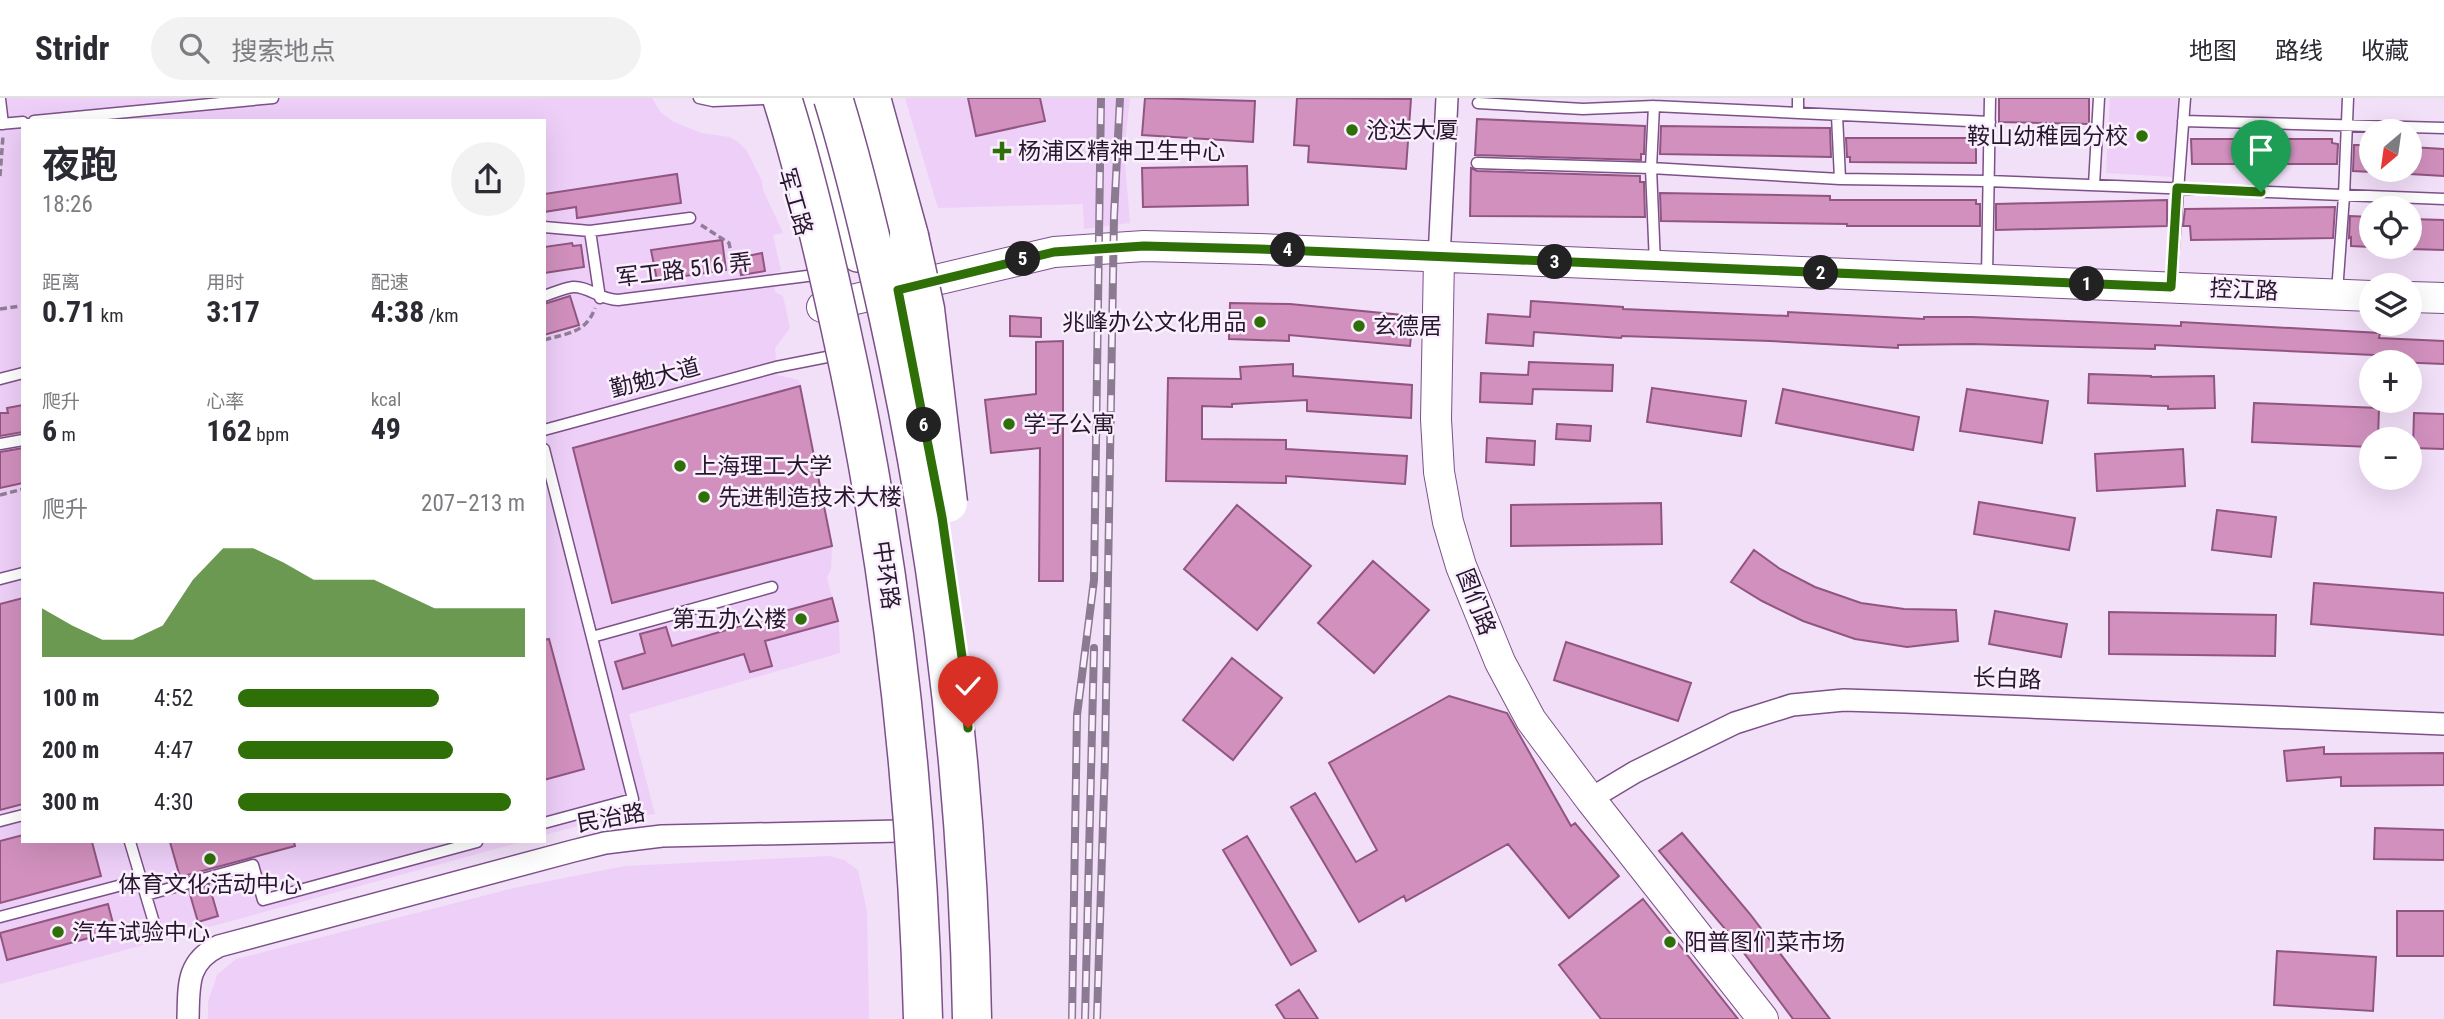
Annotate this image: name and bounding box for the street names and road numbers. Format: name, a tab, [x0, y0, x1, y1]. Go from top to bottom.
street label: 军工路	[773, 165, 817, 239]
street label: 军工路 516 弄	[615, 248, 753, 292]
street label: 控江路	[2209, 275, 2279, 305]
street label: 勤勉大道	[607, 353, 703, 403]
street label: 中环路	[868, 539, 904, 611]
street label: 图们路	[1451, 565, 1501, 639]
street label: 长白路	[1972, 664, 2042, 694]
street label: 民治路	[575, 799, 647, 837]

